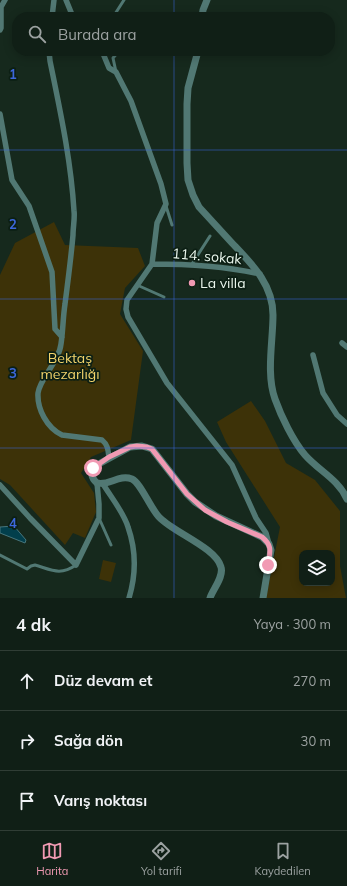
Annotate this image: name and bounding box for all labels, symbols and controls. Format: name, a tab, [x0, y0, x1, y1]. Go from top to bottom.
search box	[12, 12, 335, 56]
icon: search	[26, 23, 48, 45]
text: Burada ara	[58, 25, 137, 44]
text: 1	[9, 66, 17, 82]
text: 2	[9, 216, 17, 232]
street label: 114. sokak	[171, 244, 243, 268]
place label: La villa	[200, 274, 246, 292]
marker: La villa	[187, 278, 197, 288]
park label: Bektaş mezarlığı	[41, 349, 100, 383]
text: 3	[9, 365, 17, 381]
route start	[84, 459, 102, 477]
text: 4	[9, 515, 17, 531]
map controls	[299, 550, 335, 586]
button: layers	[299, 550, 335, 586]
route end	[259, 556, 277, 574]
text: 4 dk	[16, 614, 51, 635]
text: Yaya · 300 m	[254, 616, 331, 632]
icon: ahead	[16, 670, 38, 692]
text: Düz devam et	[54, 671, 153, 690]
text: 270 m	[293, 673, 331, 689]
icon: right	[16, 730, 38, 752]
text: Sağa dön	[54, 731, 123, 750]
text: 30 m	[301, 733, 331, 749]
icon: arrive	[16, 790, 38, 812]
text: Varış noktası	[54, 791, 147, 810]
tab: Harita	[36, 840, 68, 878]
tab: Yol tarifi	[141, 840, 182, 878]
tab: Kaydedilen	[254, 840, 311, 878]

